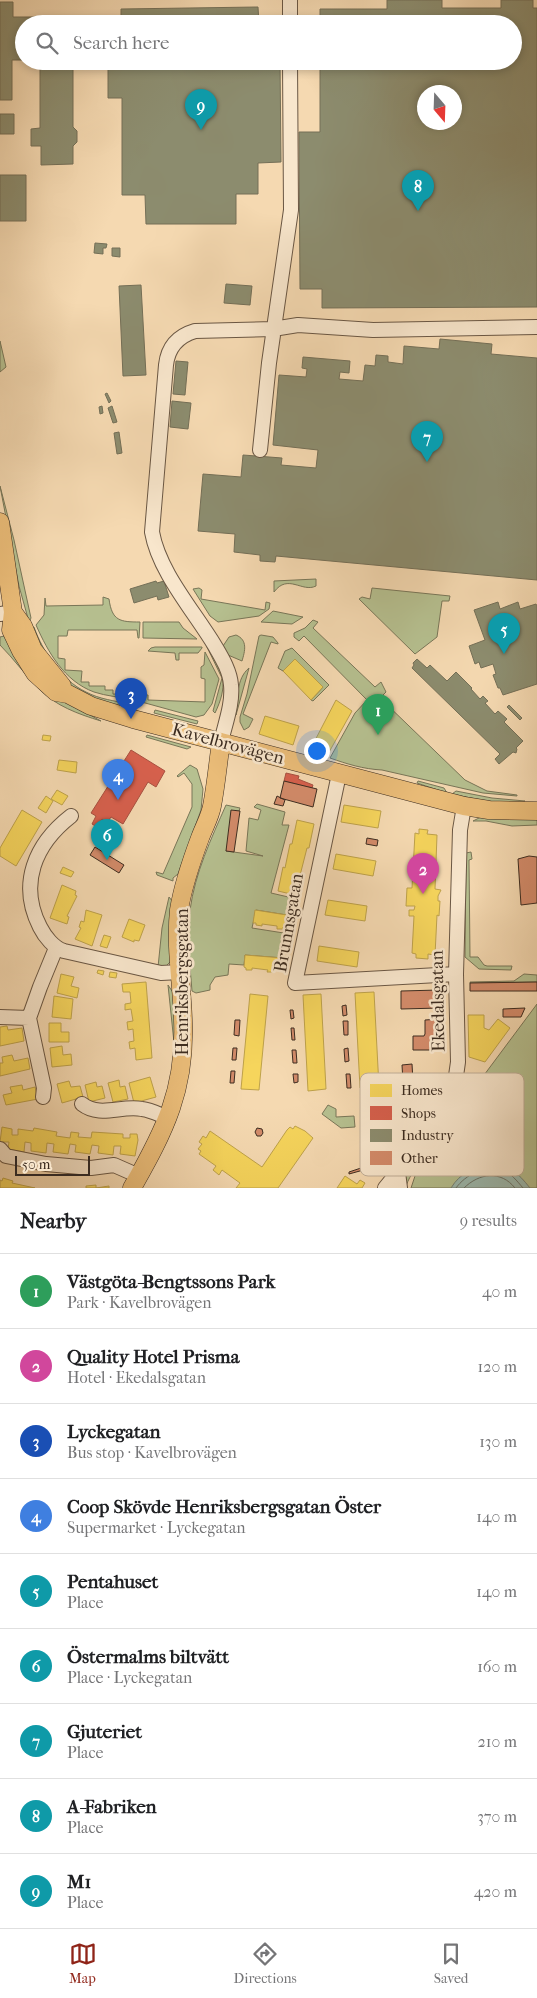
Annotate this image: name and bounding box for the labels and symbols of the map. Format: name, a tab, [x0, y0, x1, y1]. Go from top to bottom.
north arrow	[417, 85, 462, 130]
pin: 9	[185, 89, 217, 130]
pin: 8	[402, 170, 434, 211]
pin: 7	[411, 421, 443, 462]
pin: 5	[488, 613, 520, 654]
pin: 3	[115, 678, 147, 719]
pin: 1	[362, 694, 394, 735]
street label: Kavelbrovägen	[170, 719, 287, 769]
your location	[304, 738, 330, 764]
pin: 4	[102, 759, 134, 800]
pin: 6	[91, 819, 123, 860]
pin: 2	[407, 853, 439, 894]
street label: Brunnsgatan	[270, 871, 308, 974]
street label: Henriksbergsgatan	[172, 908, 193, 1056]
street label: Ekedalsgatan	[427, 949, 449, 1052]
legend	[360, 1073, 524, 1176]
text: Homes	[401, 1082, 443, 1099]
text: Shops	[401, 1105, 436, 1122]
text: Industry	[401, 1127, 454, 1144]
text: Other	[401, 1150, 438, 1167]
scale bar	[15, 1153, 90, 1176]

